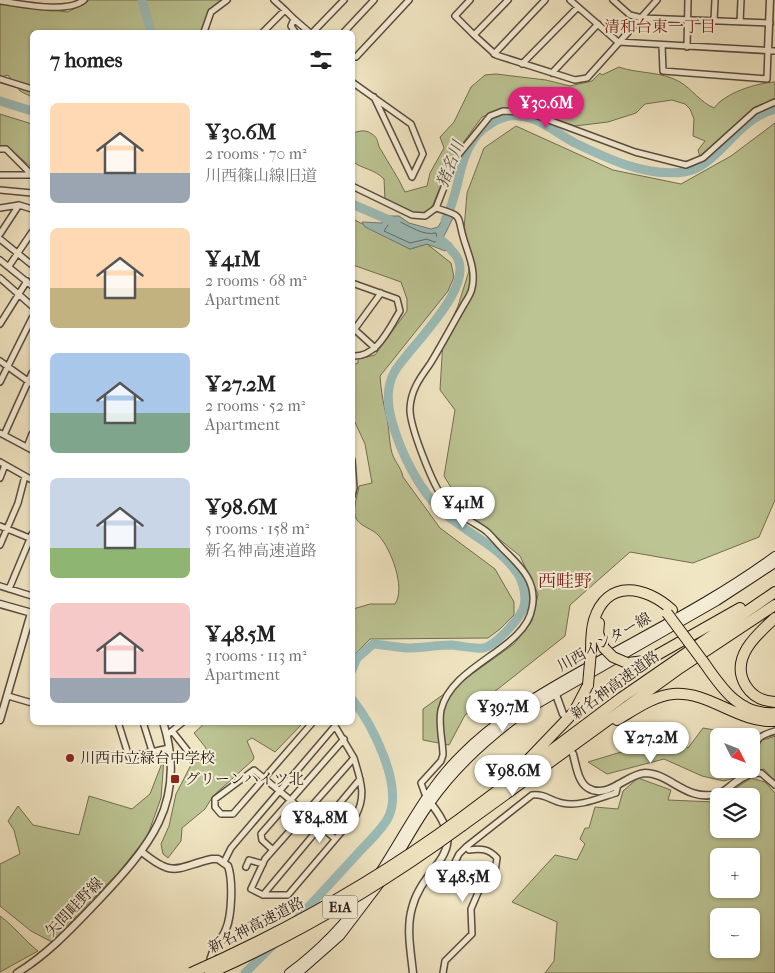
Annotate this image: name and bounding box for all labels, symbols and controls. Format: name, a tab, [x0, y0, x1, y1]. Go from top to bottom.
district label: 清和台東一丁目	[604, 17, 716, 36]
icon: filters	[307, 46, 335, 74]
text: 7 homes	[50, 48, 122, 72]
pin: ¥30.6M	[505, 86, 587, 129]
text: ¥30.6M	[519, 93, 573, 112]
text: ¥30.6M	[205, 120, 276, 144]
icon: home	[90, 123, 150, 183]
water label: 猪名川	[433, 136, 468, 190]
text: 2 rooms · 70 m²	[205, 144, 307, 163]
text: 川西篠山線旧道	[205, 166, 317, 185]
text: ¥41M	[205, 247, 260, 271]
icon: home	[90, 248, 150, 308]
text: 2 rooms · 68 m²	[205, 271, 307, 290]
text: Apartment	[205, 290, 280, 309]
text: ¥27.2M	[205, 372, 276, 396]
icon: home	[90, 373, 150, 433]
text: 2 rooms · 52 m²	[205, 396, 305, 415]
text: Apartment	[205, 415, 280, 434]
pin: ¥41M	[433, 486, 493, 529]
text: ¥41M	[442, 493, 484, 512]
text: ¥98.6M	[205, 495, 278, 519]
icon: home	[90, 498, 150, 558]
text: 5 rooms · 158 m²	[205, 519, 309, 538]
text: 新名神高速道路	[205, 541, 317, 560]
district label: 西畦野	[538, 571, 592, 592]
street label: 川西インター線	[554, 609, 654, 675]
text: ¥48.5M	[205, 622, 276, 646]
icon: home	[90, 623, 150, 683]
text: 3 rooms · 113 m²	[205, 646, 306, 665]
street label: 新名神高速道路	[567, 647, 663, 723]
text: Apartment	[205, 665, 280, 684]
pin: ¥39.7M	[462, 690, 544, 733]
text: ¥39.7M	[477, 697, 529, 716]
pin: ¥27.2M	[610, 722, 692, 764]
text: ¥27.2M	[624, 728, 678, 747]
north arrow	[710, 728, 760, 778]
map controls	[710, 728, 760, 958]
place label: 川西市立緑台中学校	[80, 749, 215, 767]
marker: 川西市立緑台中学校	[64, 752, 76, 764]
pin: ¥98.6M	[472, 754, 554, 797]
text: ¥98.6M	[485, 761, 541, 780]
place label: グリーンハイツ北	[185, 770, 304, 788]
marker: グリーンハイツ北	[169, 773, 181, 785]
button: layers	[710, 788, 760, 838]
pin: ¥84.8M	[279, 802, 361, 844]
text: ¥84.8M	[292, 808, 348, 827]
button: +	[710, 848, 760, 898]
pin: ¥48.5M	[422, 860, 504, 903]
text: ¥48.5M	[436, 867, 490, 886]
street label: 矢問畦野線	[41, 874, 107, 940]
street label: 新名神高速道路	[205, 893, 307, 957]
road number: E1A	[322, 896, 358, 919]
button: −	[710, 908, 760, 958]

